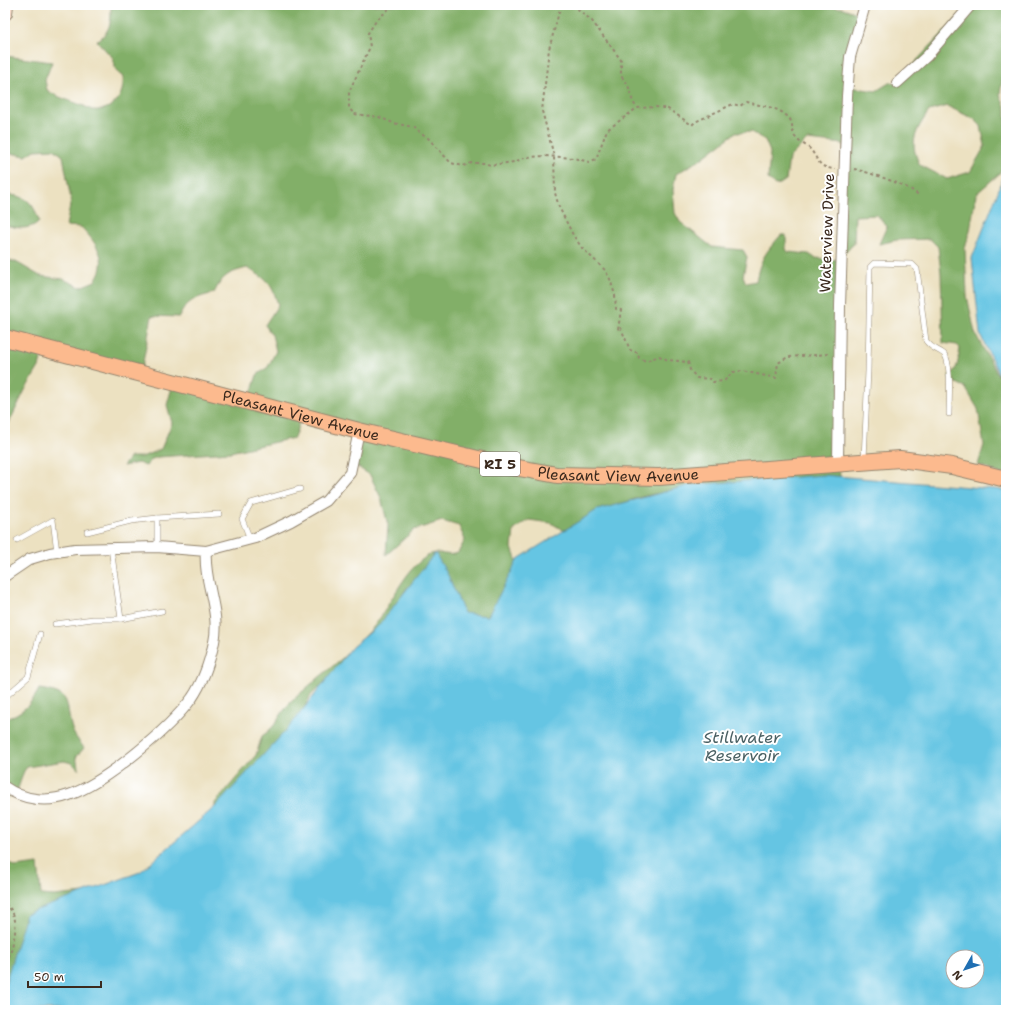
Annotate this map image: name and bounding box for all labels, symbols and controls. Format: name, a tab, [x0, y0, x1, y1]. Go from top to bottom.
street label: Waterview Drive	[815, 173, 839, 293]
street label: Pleasant View Avenue	[220, 386, 382, 445]
road number: RI 5	[480, 452, 520, 476]
street label: Pleasant View Avenue	[536, 462, 700, 487]
water label: Stillwater Reservoir	[703, 727, 781, 766]
north arrow	[945, 949, 985, 989]
scale bar	[28, 963, 101, 989]
text: N	[949, 967, 966, 983]
text: 50 m	[34, 969, 64, 985]

